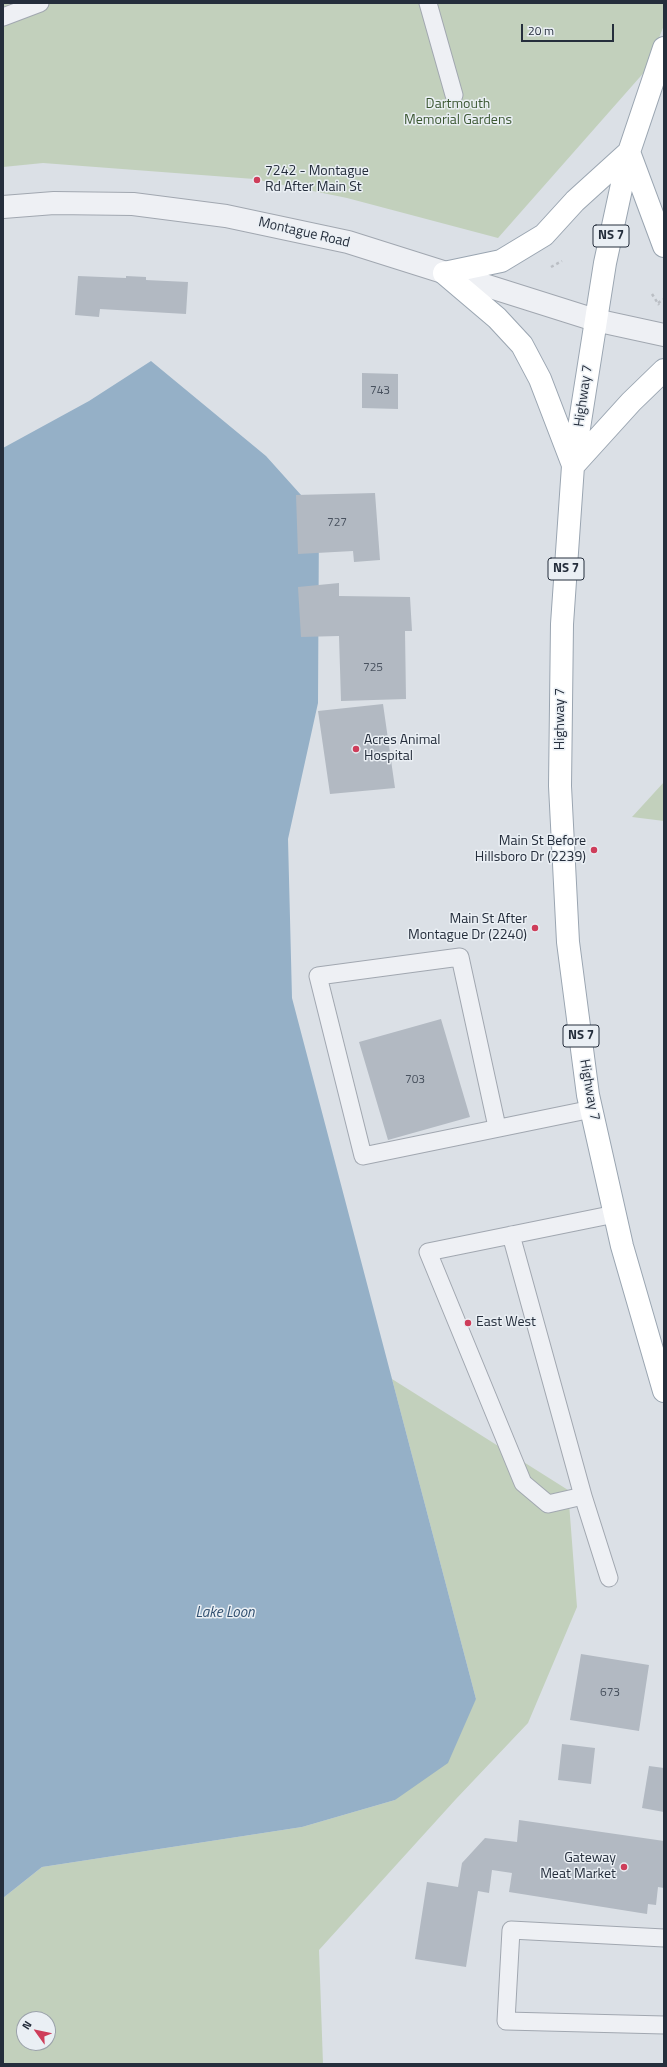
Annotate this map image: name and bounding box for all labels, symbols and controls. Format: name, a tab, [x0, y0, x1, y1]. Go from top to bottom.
scale bar	[523, 16, 616, 42]
text: 20 m	[528, 21, 554, 40]
park label: Dartmouth Memorial Gardens	[404, 97, 512, 130]
place label: 7242 - Montague Rd After Main St	[265, 164, 369, 196]
marker: 7242 - Montague Rd After Main St	[252, 175, 262, 185]
street label: Montague Road	[257, 214, 351, 252]
road number: NS 7	[593, 225, 629, 247]
street label: Highway 7	[571, 364, 597, 428]
house number: 743	[370, 384, 390, 398]
house number: 727	[327, 516, 347, 530]
road number: NS 7	[548, 558, 584, 580]
house number: 725	[363, 661, 383, 675]
street label: Highway 7	[553, 688, 569, 750]
place label: Acres Animal Hospital	[364, 733, 441, 766]
marker: Acres Animal Hospital	[351, 744, 361, 754]
place label: Main St Before Hillsboro Dr (2239)	[475, 834, 586, 866]
marker: Main St Before Hillsboro Dr (2239)	[589, 845, 599, 855]
place label: Main St After Montague Dr (2240)	[408, 912, 527, 944]
marker: Main St After Montague Dr (2240)	[530, 923, 540, 933]
road number: NS 7	[563, 1025, 599, 1047]
street label: Highway 7	[575, 1058, 603, 1122]
house number: 703	[405, 1073, 425, 1087]
place label: East West	[476, 1315, 536, 1331]
marker: East West	[463, 1318, 473, 1328]
water label: Lake Loon	[195, 1604, 255, 1622]
house number: 673	[600, 1686, 620, 1700]
place label: Gateway Meat Market	[540, 1851, 616, 1884]
marker: Gateway Meat Market	[619, 1862, 629, 1872]
north arrow	[16, 2011, 56, 2051]
text: N	[18, 2017, 36, 2033]

